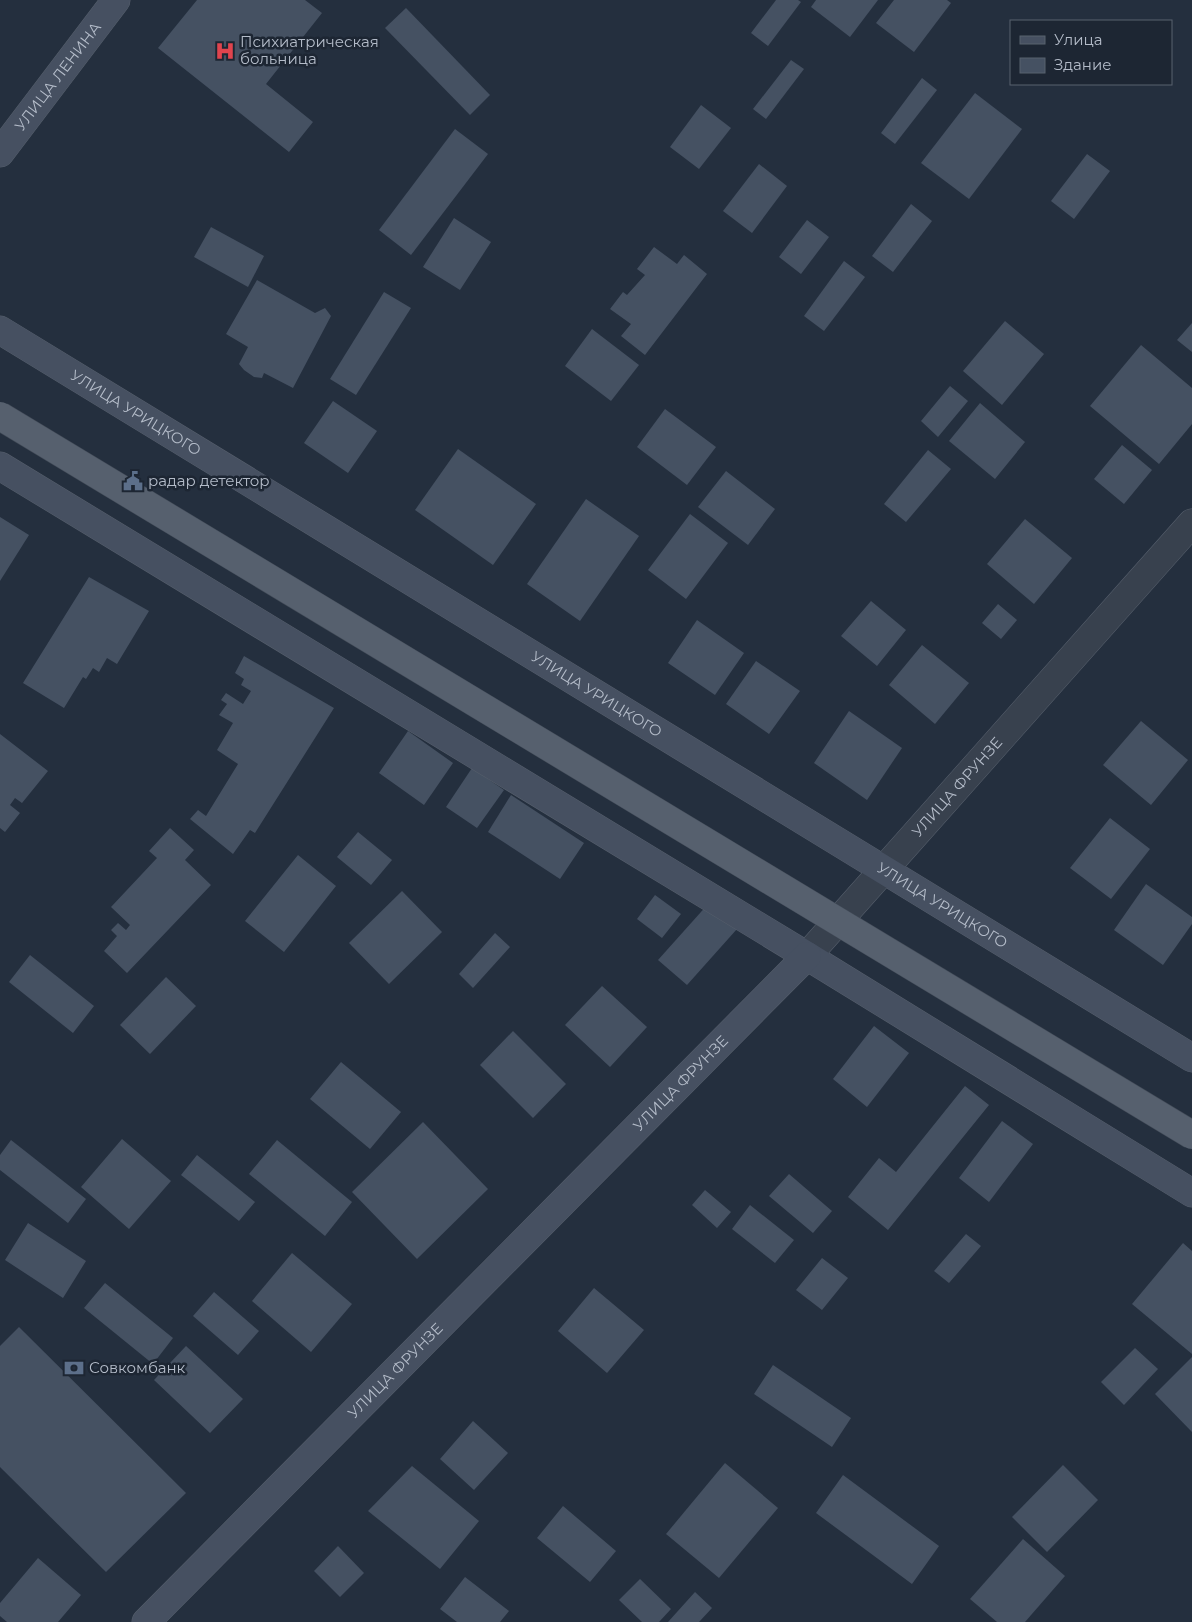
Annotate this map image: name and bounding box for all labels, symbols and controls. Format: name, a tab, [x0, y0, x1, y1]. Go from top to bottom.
street label: УЛИЦА ЛЕНИНА	[10, 18, 105, 134]
legend	[1010, 20, 1172, 85]
text: Улица	[1054, 30, 1102, 49]
place label: Психиатрическая больница	[240, 32, 379, 68]
hospital icon: Психиатрическая больница	[214, 40, 236, 62]
text: Здание	[1054, 55, 1112, 74]
street label: УЛИЦА УРИЦКОГО	[67, 365, 205, 460]
public building icon: радар детектор	[122, 470, 144, 492]
place label: радар детектор	[148, 471, 270, 490]
street label: УЛИЦА УРИЦКОГО	[528, 647, 666, 741]
street label: УЛИЦА ФРУНЗЕ	[907, 733, 1006, 841]
street label: УЛИЦА УРИЦКОГО	[874, 858, 1011, 952]
street label: УЛИЦА ФРУНЗЕ	[629, 1031, 732, 1135]
street label: УЛИЦА ФРУНЗЕ	[344, 1319, 447, 1422]
bank icon: Совкомбанк	[63, 1357, 85, 1379]
place label: Совкомбанк	[89, 1358, 186, 1377]

